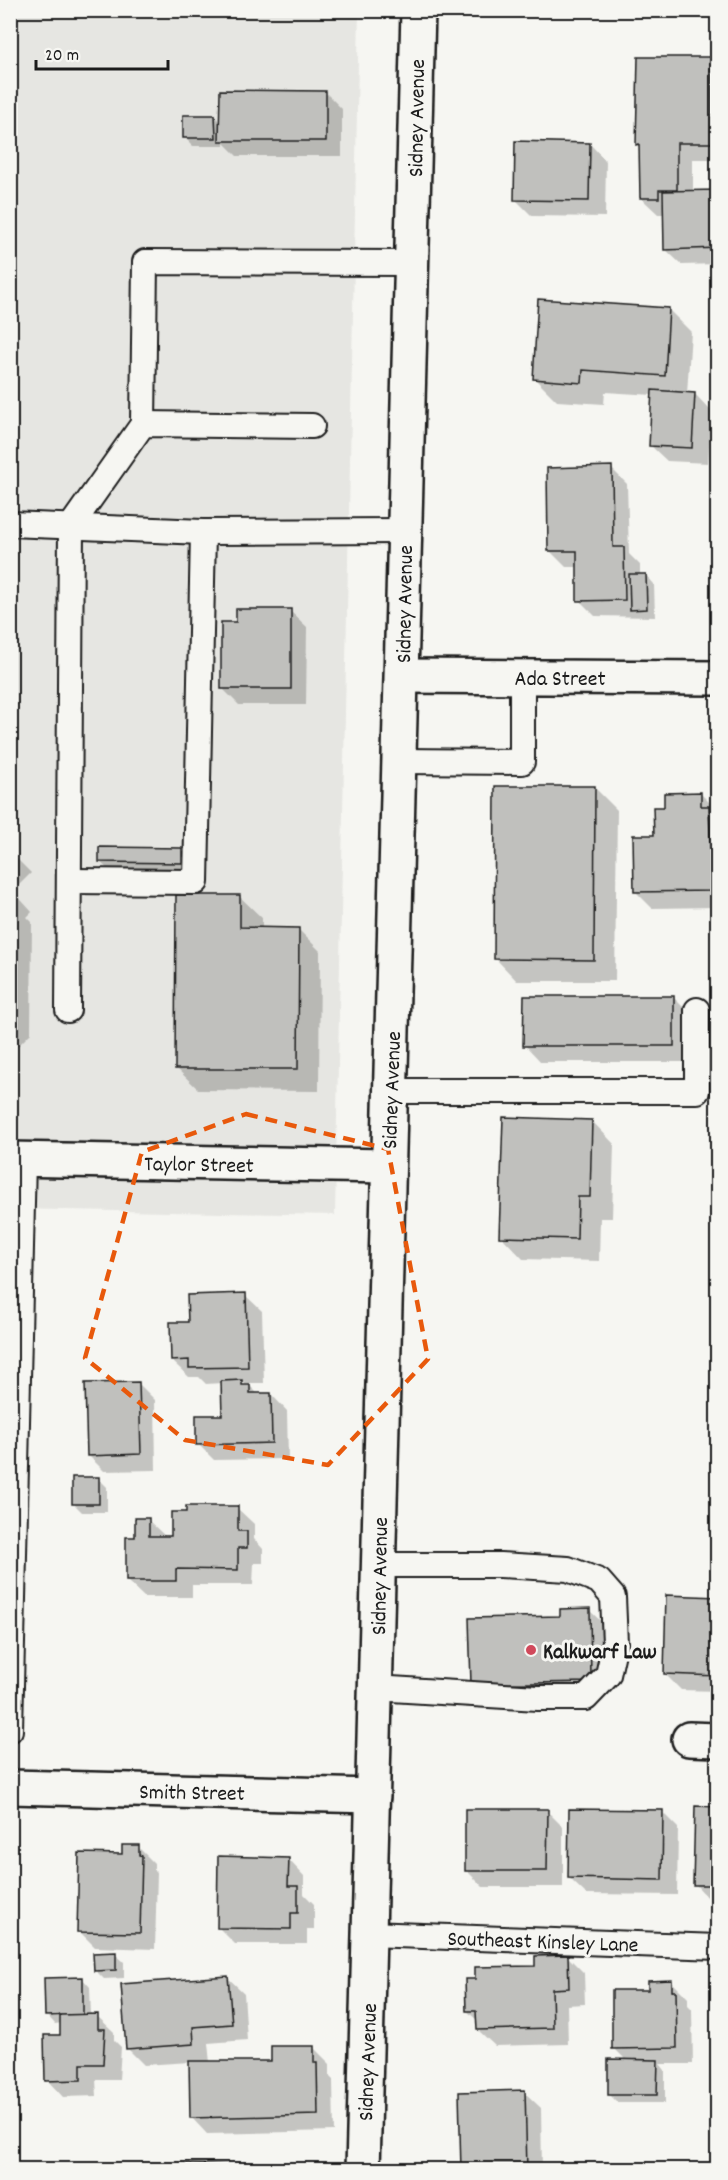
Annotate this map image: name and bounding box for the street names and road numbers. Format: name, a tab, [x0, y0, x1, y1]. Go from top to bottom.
street label: Sidney Avenue	[402, 59, 435, 177]
street label: Sidney Avenue	[390, 545, 423, 663]
street label: Ada Street	[514, 665, 606, 696]
street label: Sidney Avenue	[376, 1031, 411, 1150]
street label: Taylor Street	[144, 1150, 254, 1183]
street label: Sidney Avenue	[365, 1517, 398, 1635]
street label: Smith Street	[139, 1778, 245, 1811]
street label: Southeast Kinsley Lane	[447, 1925, 639, 1962]
street label: Sidney Avenue	[352, 2003, 387, 2122]

